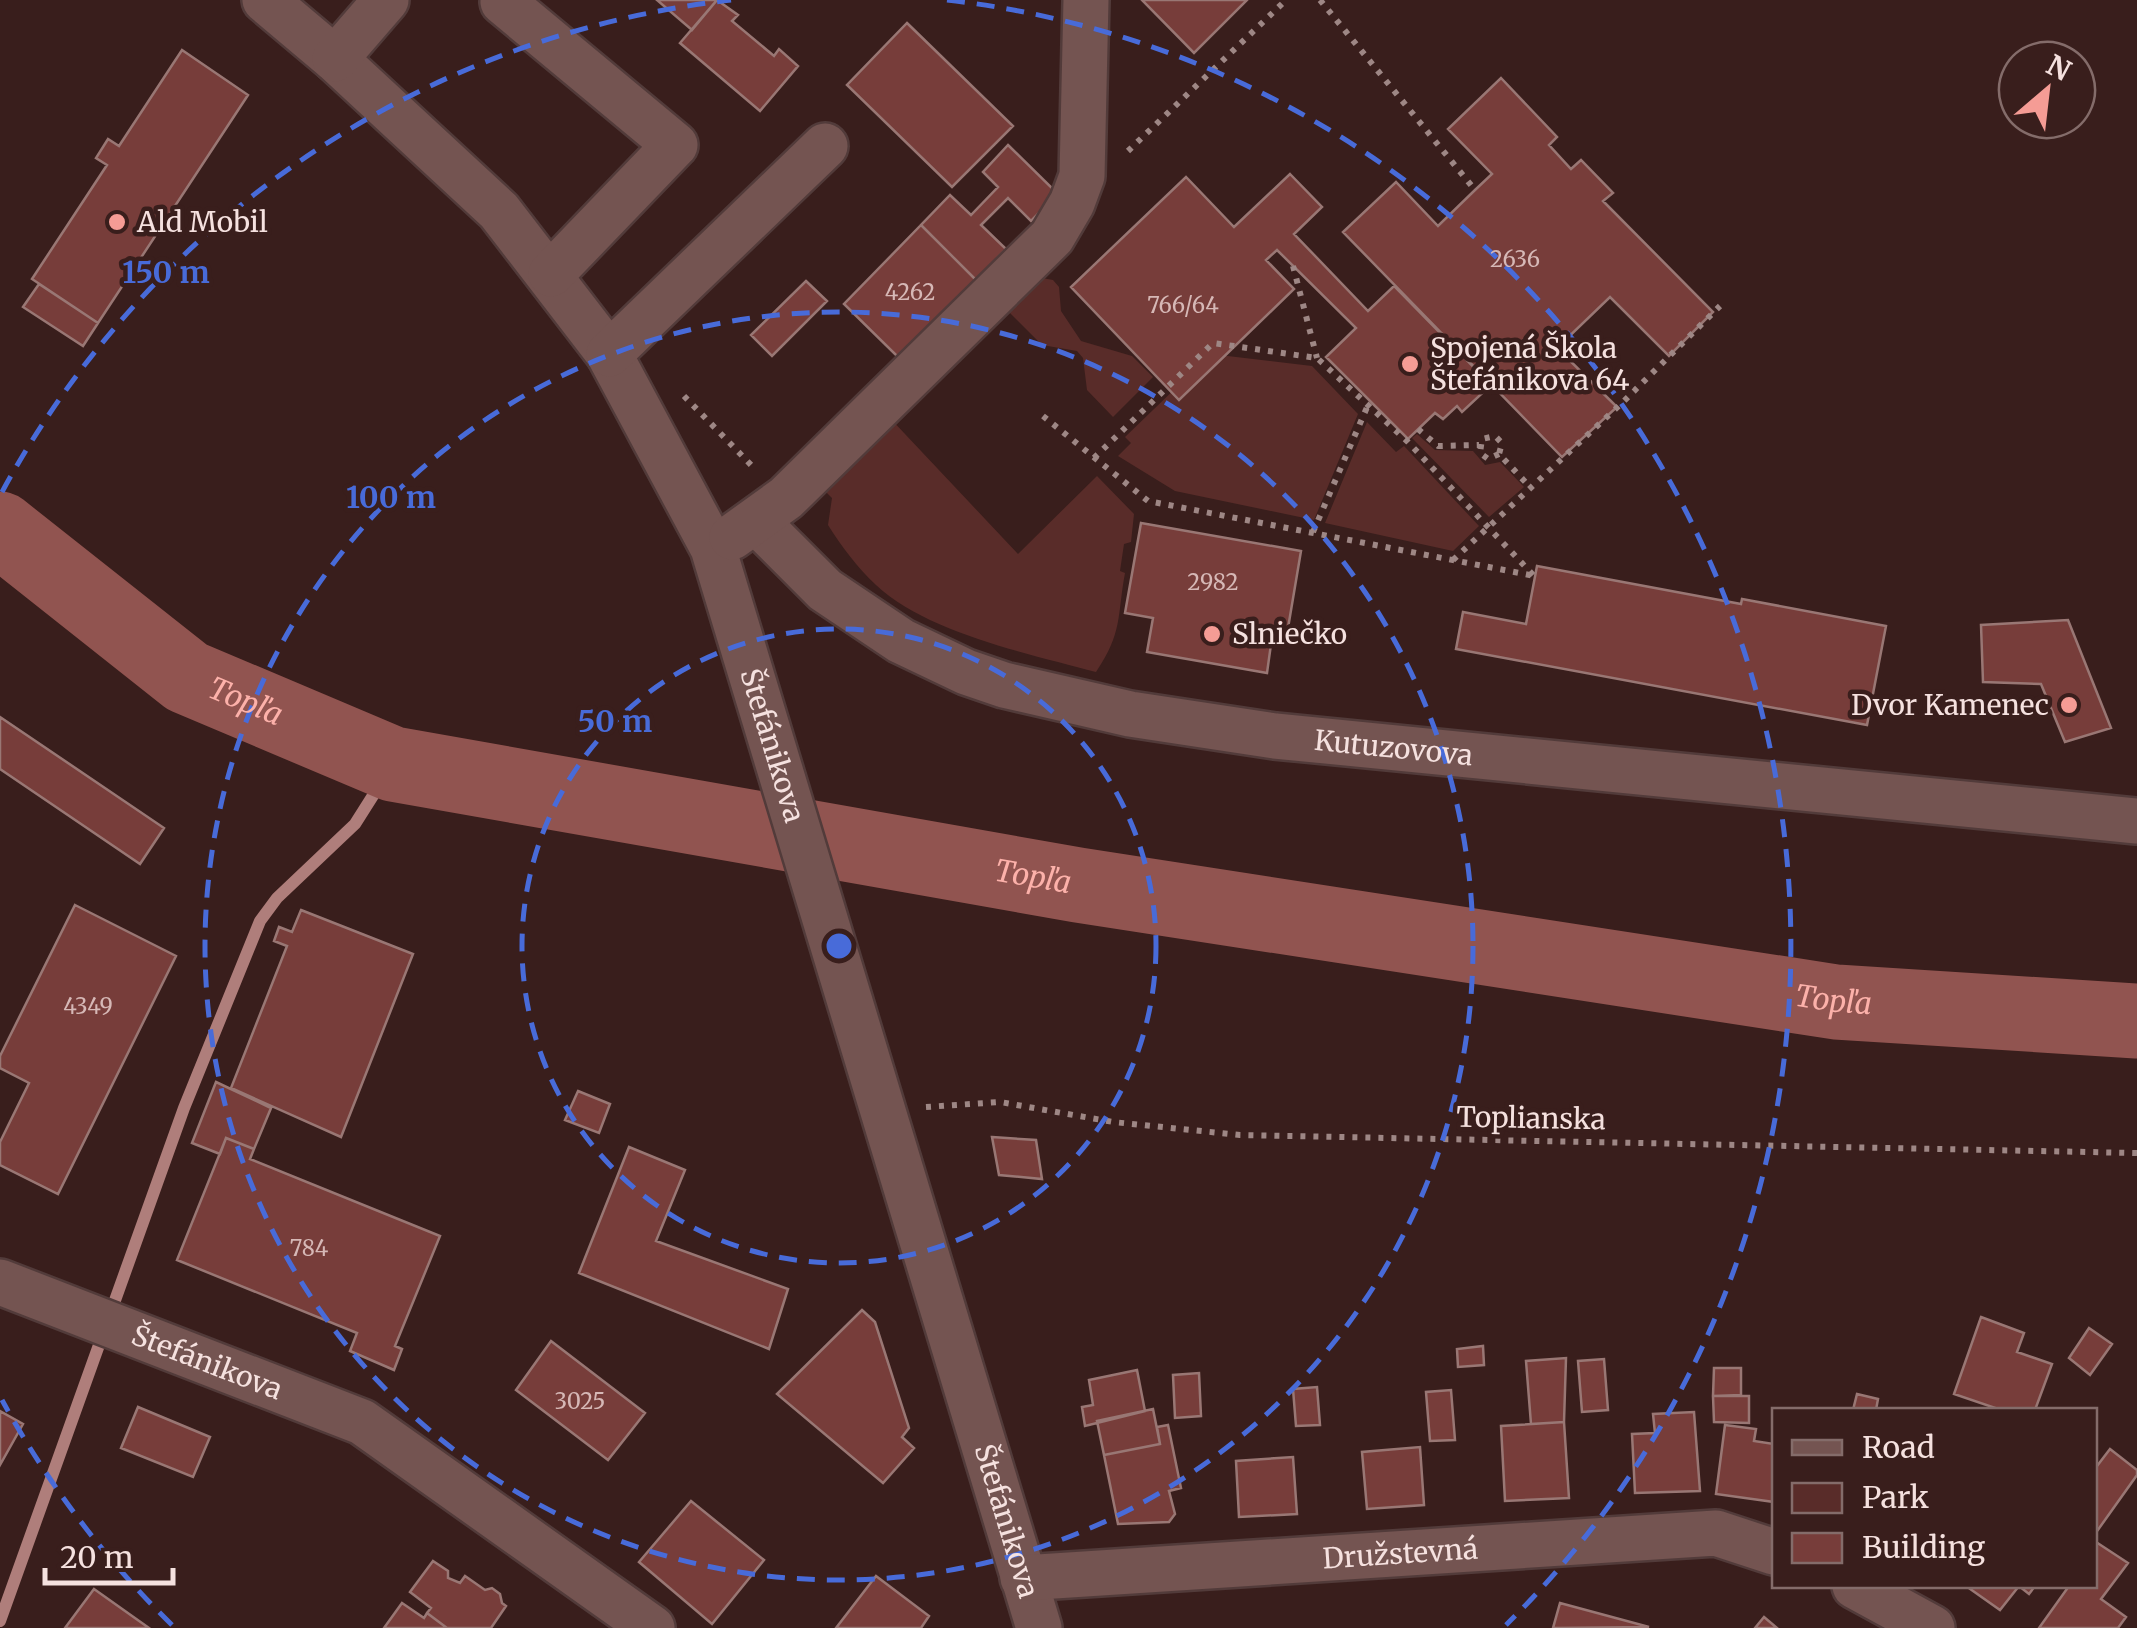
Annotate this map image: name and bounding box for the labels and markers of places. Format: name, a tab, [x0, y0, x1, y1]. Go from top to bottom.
place label: Ald Mobil	[136, 204, 268, 240]
marker: Ald Mobil	[106, 211, 128, 233]
place label: Spojená Škola Štefánikova 64	[1430, 330, 1630, 398]
marker: Spojená Škola Štefánikova 64	[1399, 353, 1421, 375]
place label: Slniečko	[1232, 616, 1347, 652]
marker: Slniečko	[1201, 623, 1223, 645]
place label: Dvor Kamenec	[1851, 687, 2049, 723]
marker: Dvor Kamenec	[2058, 694, 2080, 716]
centre of rings	[821, 928, 857, 964]

